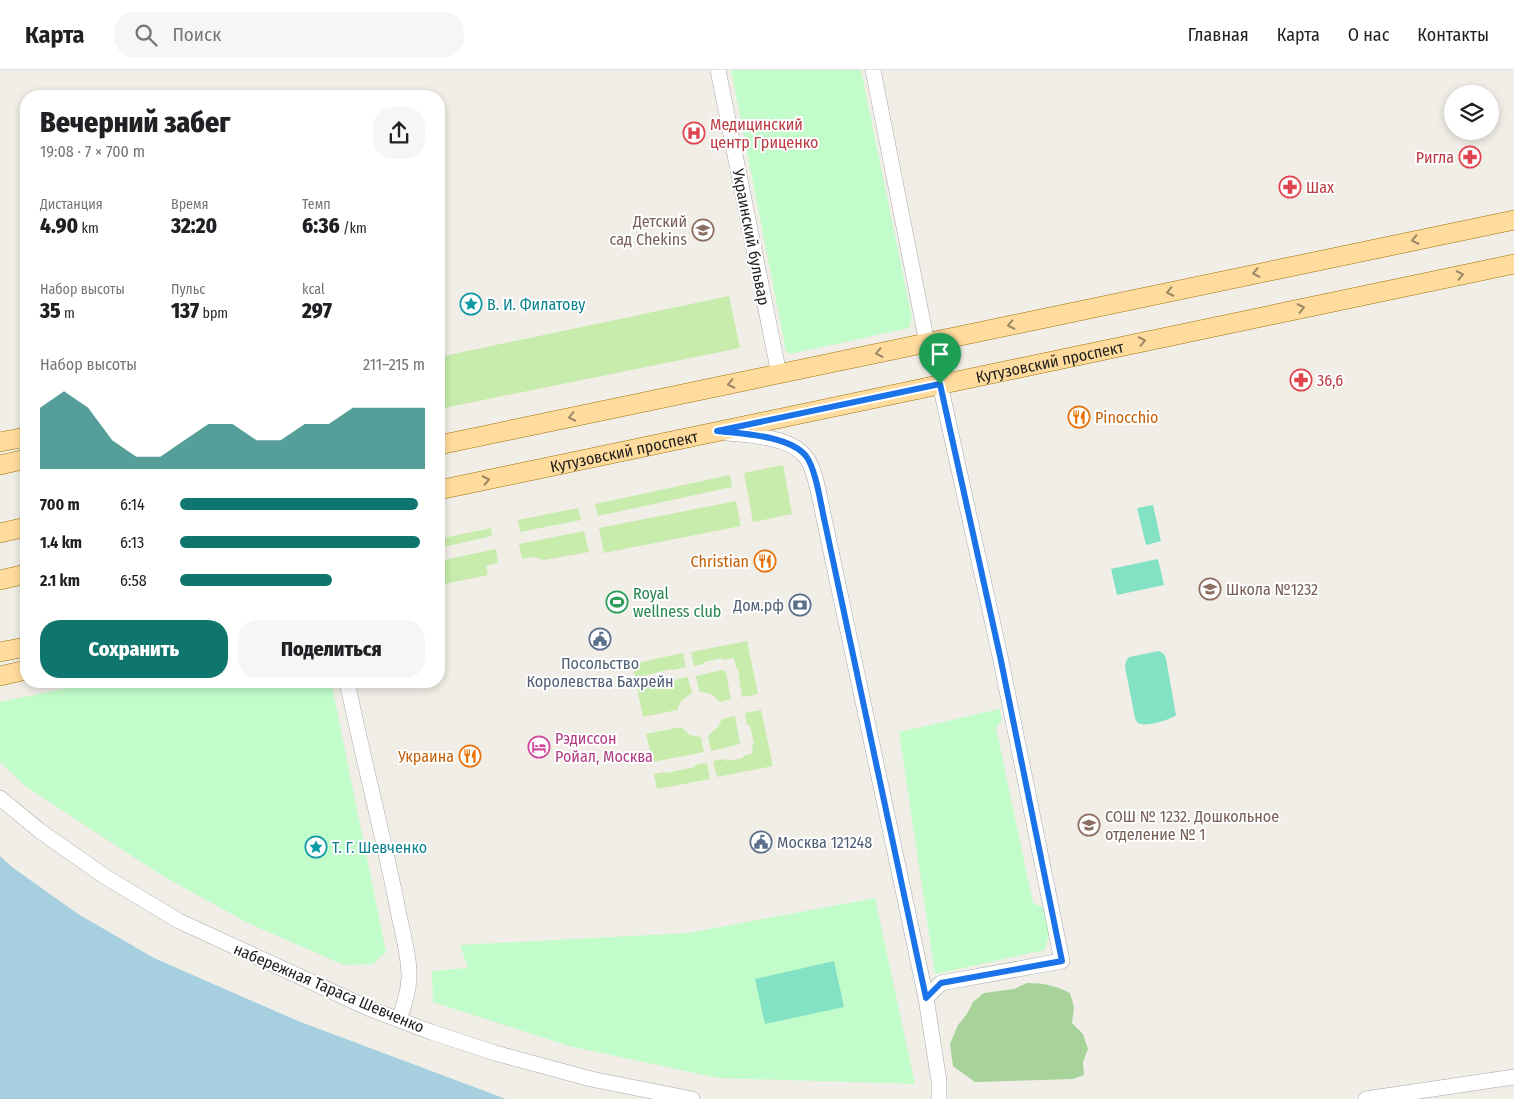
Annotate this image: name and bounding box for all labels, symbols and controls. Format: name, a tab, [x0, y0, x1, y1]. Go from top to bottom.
search box	[114, 12, 464, 57]
text: Карта	[25, 21, 84, 49]
icon: search	[132, 21, 160, 49]
text: Поиск	[172, 23, 221, 46]
text: Главная	[1188, 24, 1249, 46]
text: Карта	[1277, 24, 1320, 46]
text: О нас	[1348, 24, 1389, 46]
text: Контакты	[1417, 24, 1489, 46]
map controls	[1444, 85, 1499, 140]
button: layers	[1444, 85, 1499, 140]
text: Вечерний забег	[40, 106, 230, 139]
button: share	[373, 107, 425, 159]
place label: Медицинский центр Гриценко	[710, 115, 818, 152]
hospital icon: Медицинский центр Гриценко	[682, 121, 706, 145]
text: 19:08 · 7 × 700 m	[40, 142, 145, 161]
pharmacy icon: Ригла	[1458, 145, 1482, 169]
place label: Ригла	[1416, 148, 1454, 167]
street label: Украинский бульвар	[728, 166, 774, 307]
pharmacy icon: Шах	[1278, 175, 1302, 199]
place label: Шах	[1306, 178, 1334, 197]
text: Дистанция	[40, 196, 103, 213]
text: Время	[171, 196, 208, 213]
text: Темп	[302, 196, 331, 213]
place label: Детский сад Chekins	[610, 212, 687, 249]
text: 4.90	[40, 213, 78, 239]
text: 32:20	[171, 213, 217, 239]
text: 6:36	[302, 213, 340, 239]
school or university icon: Детский сад Chekins	[691, 218, 715, 242]
text: km	[78, 220, 99, 237]
text: /km	[340, 220, 367, 237]
one-way arrow	[1410, 234, 1419, 245]
one-way arrow	[1251, 268, 1260, 278]
one-way arrow	[1455, 270, 1464, 281]
text: Набор высоты	[40, 281, 125, 298]
text: Пульс	[171, 281, 205, 298]
text: kcal	[302, 281, 325, 298]
one-way arrow	[1166, 286, 1175, 296]
place icon: В. И. Филатову	[459, 292, 483, 316]
place label: В. И. Филатову	[487, 295, 586, 314]
text: 35	[40, 298, 61, 324]
text: 137	[171, 298, 199, 324]
text: 297	[302, 298, 332, 324]
one-way arrow	[1296, 303, 1305, 314]
text: m	[61, 305, 75, 322]
text: bpm	[199, 305, 228, 322]
one-way arrow	[1007, 320, 1016, 330]
pin	[919, 333, 961, 384]
street label: Кутузовский проспект	[974, 337, 1126, 386]
one-way arrow	[1137, 337, 1146, 347]
icon: arrive	[926, 340, 954, 368]
one-way arrow	[875, 347, 884, 358]
text: Набор высоты	[40, 355, 137, 374]
text: 211–215 m	[363, 355, 425, 374]
pharmacy icon: 36,6	[1289, 368, 1313, 392]
place label: 36,6	[1317, 371, 1343, 390]
one-way arrow	[726, 378, 735, 388]
restaurant icon: Pinocchio	[1067, 405, 1091, 429]
place label: Pinocchio	[1095, 408, 1159, 427]
one-way arrow	[567, 411, 576, 422]
street label: Кутузовский проспект	[548, 426, 700, 476]
one-way arrow	[482, 475, 491, 485]
text: 700 m	[40, 495, 80, 514]
text: 6:14	[120, 495, 145, 514]
text: 1.4 km	[40, 533, 82, 552]
text: 6:13	[120, 533, 144, 552]
restaurant icon: Christian	[753, 549, 777, 573]
place label: Christian	[691, 552, 749, 571]
text: 2.1 km	[40, 571, 80, 590]
text: 6:58	[120, 571, 147, 590]
school or university icon: Школа №1232	[1198, 577, 1222, 601]
place label: Школа №1232	[1226, 580, 1318, 599]
place label: Royal wellness club	[633, 584, 721, 621]
sports icon: Royal wellness club	[605, 590, 629, 614]
bank icon: Дом.рф	[788, 593, 812, 617]
place label: Дом.рф	[732, 596, 784, 615]
button: Сохранить	[40, 620, 228, 678]
button: Поделиться	[238, 620, 425, 678]
public building icon: Посольство Королевства Бахрейн	[588, 627, 612, 651]
place label: Посольство Королевства Бахрейн	[526, 654, 674, 691]
place label: Рэдиссон Ройал, Москва	[555, 729, 653, 766]
hotel icon: Рэдиссон Ройал, Москва	[527, 735, 551, 759]
restaurant icon: Украина	[458, 744, 482, 768]
place label: Украина	[397, 747, 454, 766]
place label: СОШ № 1232. Дошкольное отделение № 1	[1105, 807, 1279, 844]
school or university icon: СОШ № 1232. Дошкольное отделение № 1	[1077, 813, 1101, 837]
public building icon: Москва 121248	[749, 830, 773, 854]
place label: Москва 121248	[777, 833, 872, 852]
place icon: Т. Г. Шевченко	[304, 835, 328, 859]
place label: Т. Г. Шевченко	[332, 838, 427, 857]
street label: набережная Тараса Шевченко	[231, 939, 427, 1037]

